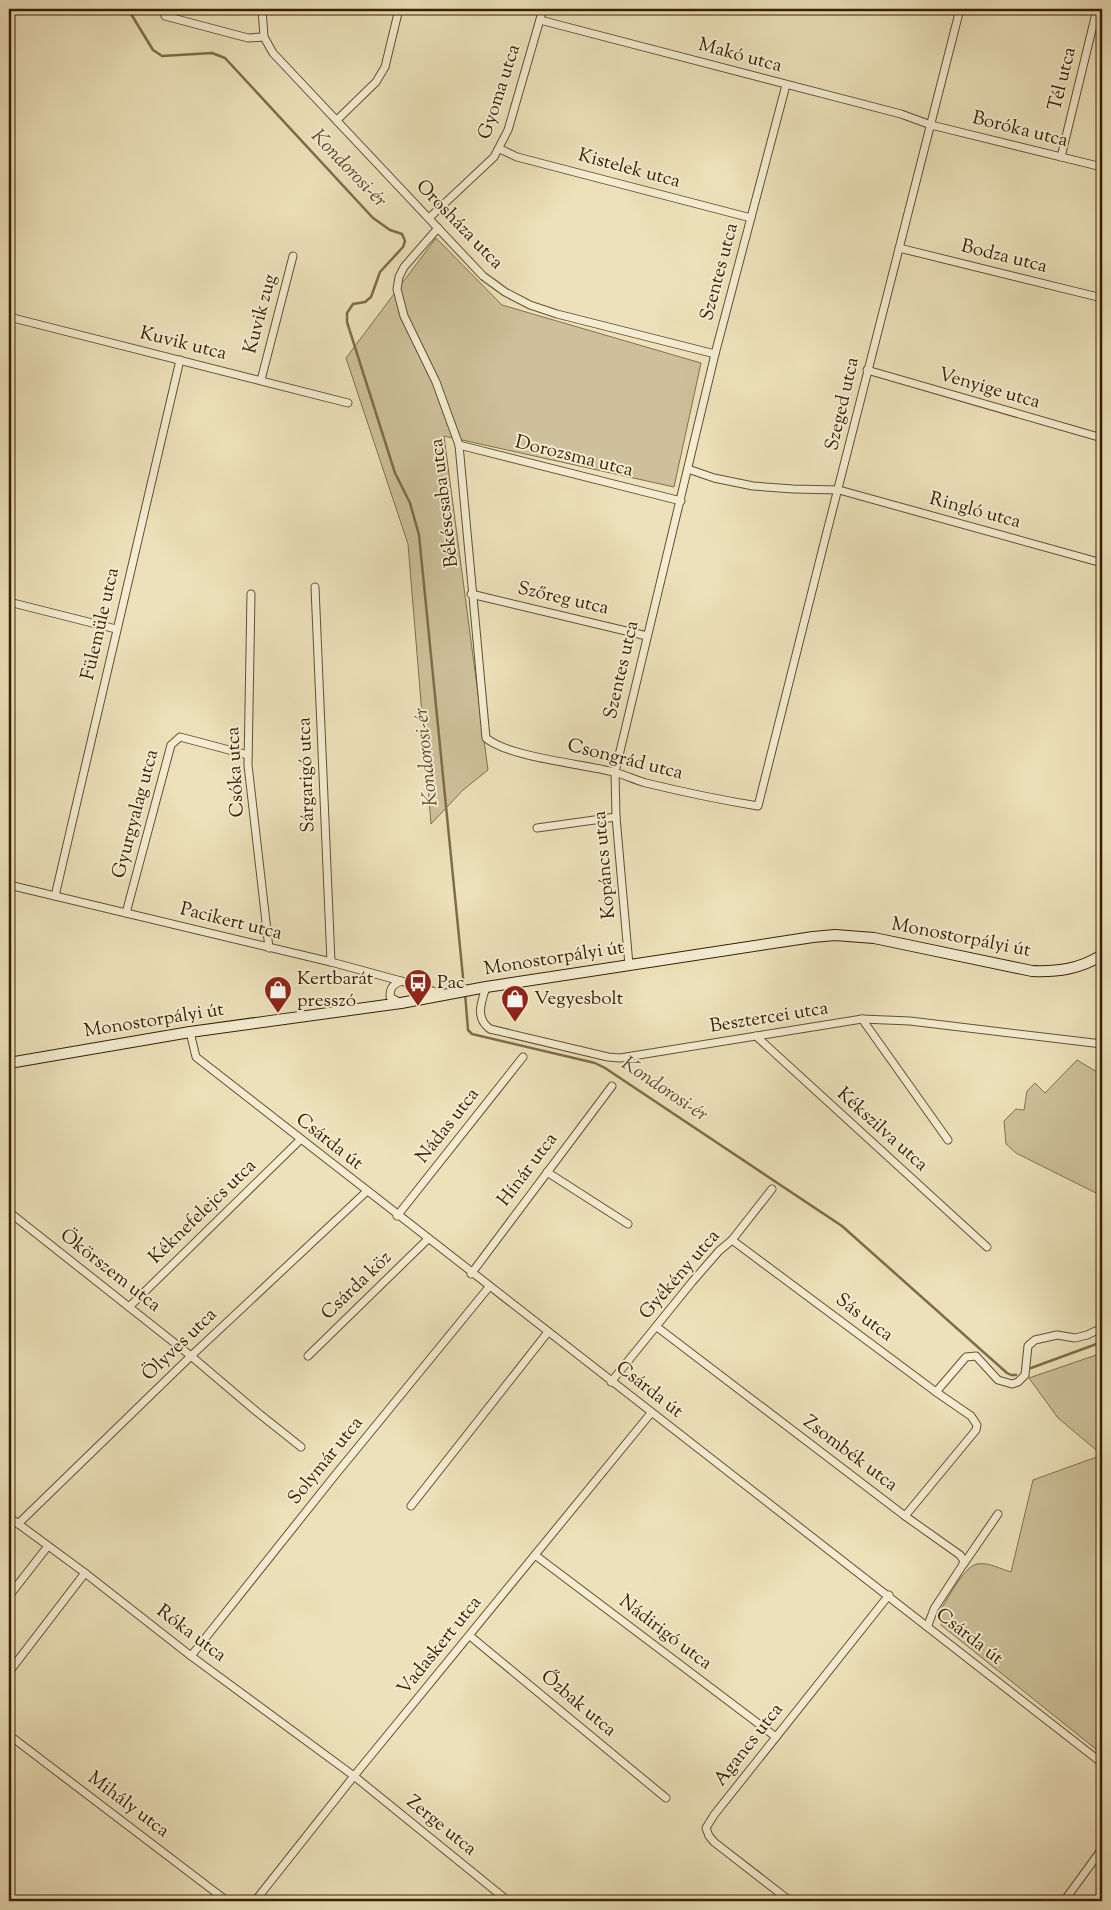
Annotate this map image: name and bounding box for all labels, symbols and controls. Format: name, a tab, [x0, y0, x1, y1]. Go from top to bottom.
street label: Makó utca	[695, 32, 785, 80]
street label: Gyoma utca	[472, 41, 528, 143]
street label: Tél utca	[1042, 44, 1084, 114]
street label: Boróka utca	[969, 105, 1071, 155]
water label: Kondorosi-ér	[303, 123, 393, 215]
street label: Kistelek utca	[575, 142, 683, 196]
street label: Orosháza utca	[409, 174, 509, 276]
street label: Szentes utca	[694, 220, 746, 324]
street label: Bodza utca	[958, 233, 1050, 281]
street label: Kuvik zug	[237, 271, 285, 357]
street label: Kuvik utca	[137, 320, 229, 368]
street label: Szeged utca	[819, 354, 867, 453]
street label: Venyige utca	[935, 362, 1043, 416]
street label: Dorozsma utca	[512, 429, 636, 485]
street label: Békéscsaba utca	[424, 437, 466, 569]
street label: Ringló utca	[926, 486, 1024, 536]
street label: Fülemüle utca	[75, 565, 127, 683]
street label: Szőreg utca	[515, 575, 612, 623]
street label: Szentes utca	[598, 618, 646, 722]
water label: Kondorosi-ér	[407, 706, 447, 808]
street label: Sárgarigó utca	[291, 717, 323, 833]
street label: Csóka utca	[220, 726, 252, 818]
street label: Csongrád utca	[564, 733, 686, 787]
street label: Gyurgyalag utca	[106, 746, 166, 881]
street label: Kopáncs utca	[587, 810, 623, 920]
street label: Pacikert utca	[177, 896, 285, 948]
street label: Monostorpályi út	[889, 911, 1033, 965]
street label: Monostorpályi út	[482, 935, 626, 983]
place label: Kertbarát presszó	[297, 966, 374, 1015]
bus stop icon: Pac	[403, 968, 433, 1007]
place label: Pac	[437, 970, 465, 997]
shop icon: Kertbarát presszó	[263, 975, 293, 1014]
shop icon: Vegyesbolt	[500, 984, 530, 1023]
place label: Vegyesbolt	[534, 986, 624, 1013]
street label: Besztercei utca	[708, 995, 830, 1041]
street label: Monostorpályi út	[82, 997, 226, 1045]
water label: Kondorosi-ér	[615, 1050, 713, 1130]
street label: Nádas utca	[410, 1082, 486, 1170]
street label: Kékszilva utca	[830, 1082, 934, 1179]
street label: Csárda út	[290, 1107, 369, 1177]
street label: Hínár utca	[491, 1127, 565, 1213]
street label: Kéknefelejcs utca	[143, 1153, 263, 1271]
street label: Ökörszem utca	[54, 1223, 166, 1319]
street label: Gyékény utca	[633, 1224, 727, 1326]
street label: Csárda köz	[316, 1245, 398, 1327]
street label: Sás utca	[829, 1287, 899, 1349]
street label: Ölyves utca	[136, 1302, 224, 1388]
street label: Csárda út	[610, 1355, 689, 1425]
street label: Zsombék utca	[797, 1409, 903, 1499]
street label: Solymár utca	[282, 1411, 370, 1511]
street label: Nádirigó utca	[613, 1589, 717, 1677]
street label: Vadaskert utca	[391, 1590, 489, 1702]
street label: Róka utca	[150, 1599, 232, 1669]
street label: Csárda út	[930, 1602, 1009, 1672]
street label: Őzbak utca	[534, 1664, 622, 1744]
street label: Agancs utca	[708, 1697, 790, 1792]
street label: Mihály utca	[81, 1765, 175, 1845]
street label: Zerge utca	[400, 1789, 482, 1863]

